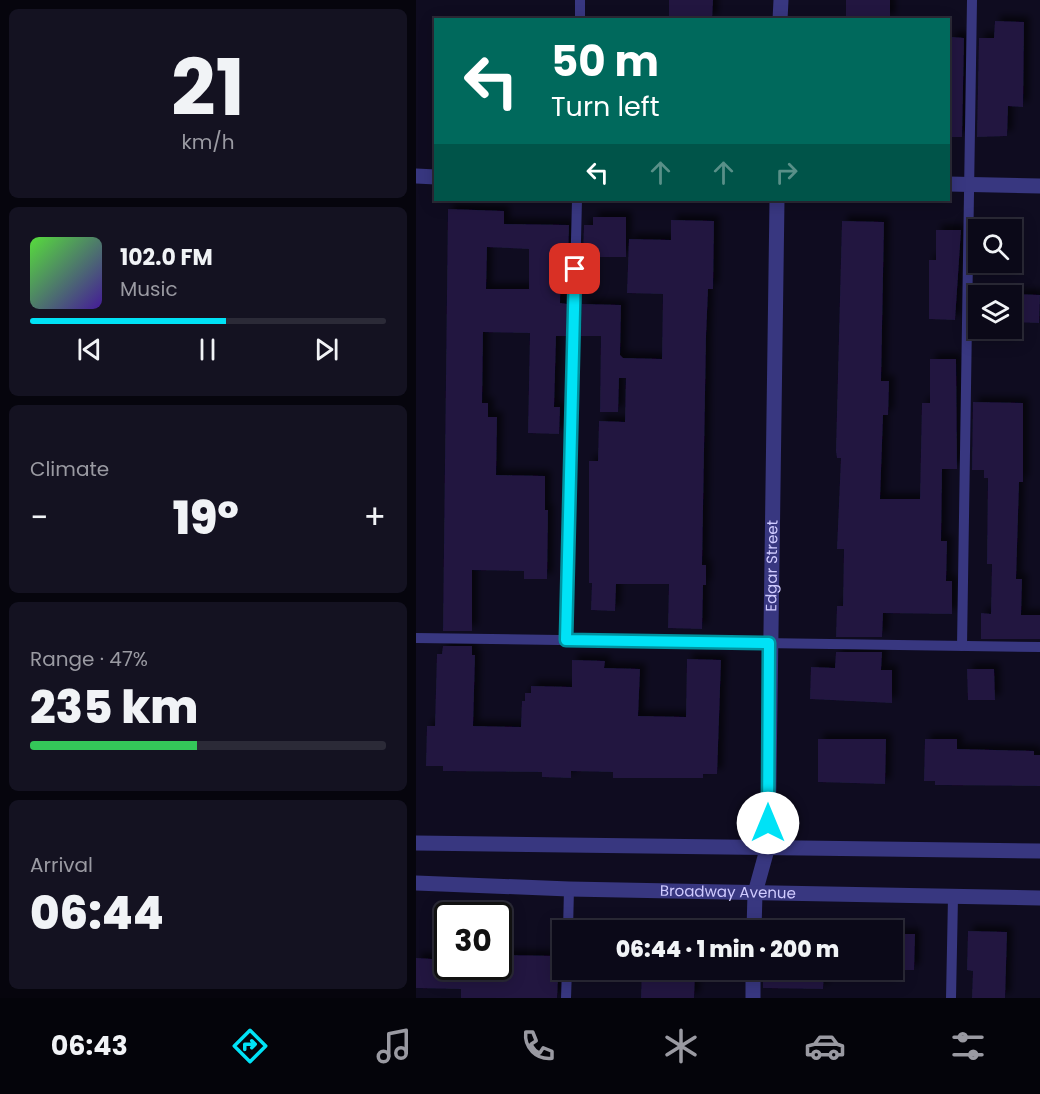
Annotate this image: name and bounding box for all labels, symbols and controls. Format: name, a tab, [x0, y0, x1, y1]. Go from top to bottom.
text: 50 m	[551, 32, 659, 91]
text: 21	[171, 33, 245, 142]
icon: left	[452, 42, 530, 120]
text: Turn left	[551, 88, 660, 125]
text: km/h	[181, 128, 235, 156]
icon: left	[581, 156, 614, 189]
icon: ahead	[644, 156, 677, 189]
icon: ahead	[707, 156, 740, 189]
icon: right	[770, 156, 803, 189]
map controls	[968, 219, 1022, 339]
button: search	[968, 219, 1022, 273]
text: 102.0 FM	[120, 242, 213, 273]
pin	[549, 243, 600, 294]
icon: arrive	[558, 252, 591, 285]
text: Music	[120, 275, 178, 303]
button: layers	[968, 285, 1022, 339]
icon: previous	[73, 333, 106, 366]
icon: pause	[191, 333, 224, 366]
icon: next	[310, 333, 343, 366]
text: Climate	[30, 455, 109, 483]
text: 19°	[173, 487, 239, 550]
text: −	[30, 494, 48, 541]
text: +	[363, 494, 386, 541]
street label: Edgar Street	[760, 520, 783, 612]
text: Range · 47%	[30, 645, 148, 673]
text: 235 km	[30, 676, 198, 739]
position arrow	[736, 791, 800, 855]
text: Arrival	[30, 851, 93, 879]
street label: Broadway Avenue	[660, 880, 796, 903]
text: 06:44	[30, 882, 164, 945]
speed limit sign: 30	[434, 902, 512, 980]
text: 06:44 · 1 min · 200 m	[616, 934, 839, 965]
icon: directions	[229, 1025, 271, 1067]
icon: music	[373, 1025, 415, 1067]
icon: phone	[517, 1025, 559, 1067]
icon: climate	[660, 1025, 702, 1067]
icon: car	[804, 1025, 846, 1067]
icon: filters	[947, 1025, 989, 1067]
text: 06:43	[51, 1027, 128, 1064]

